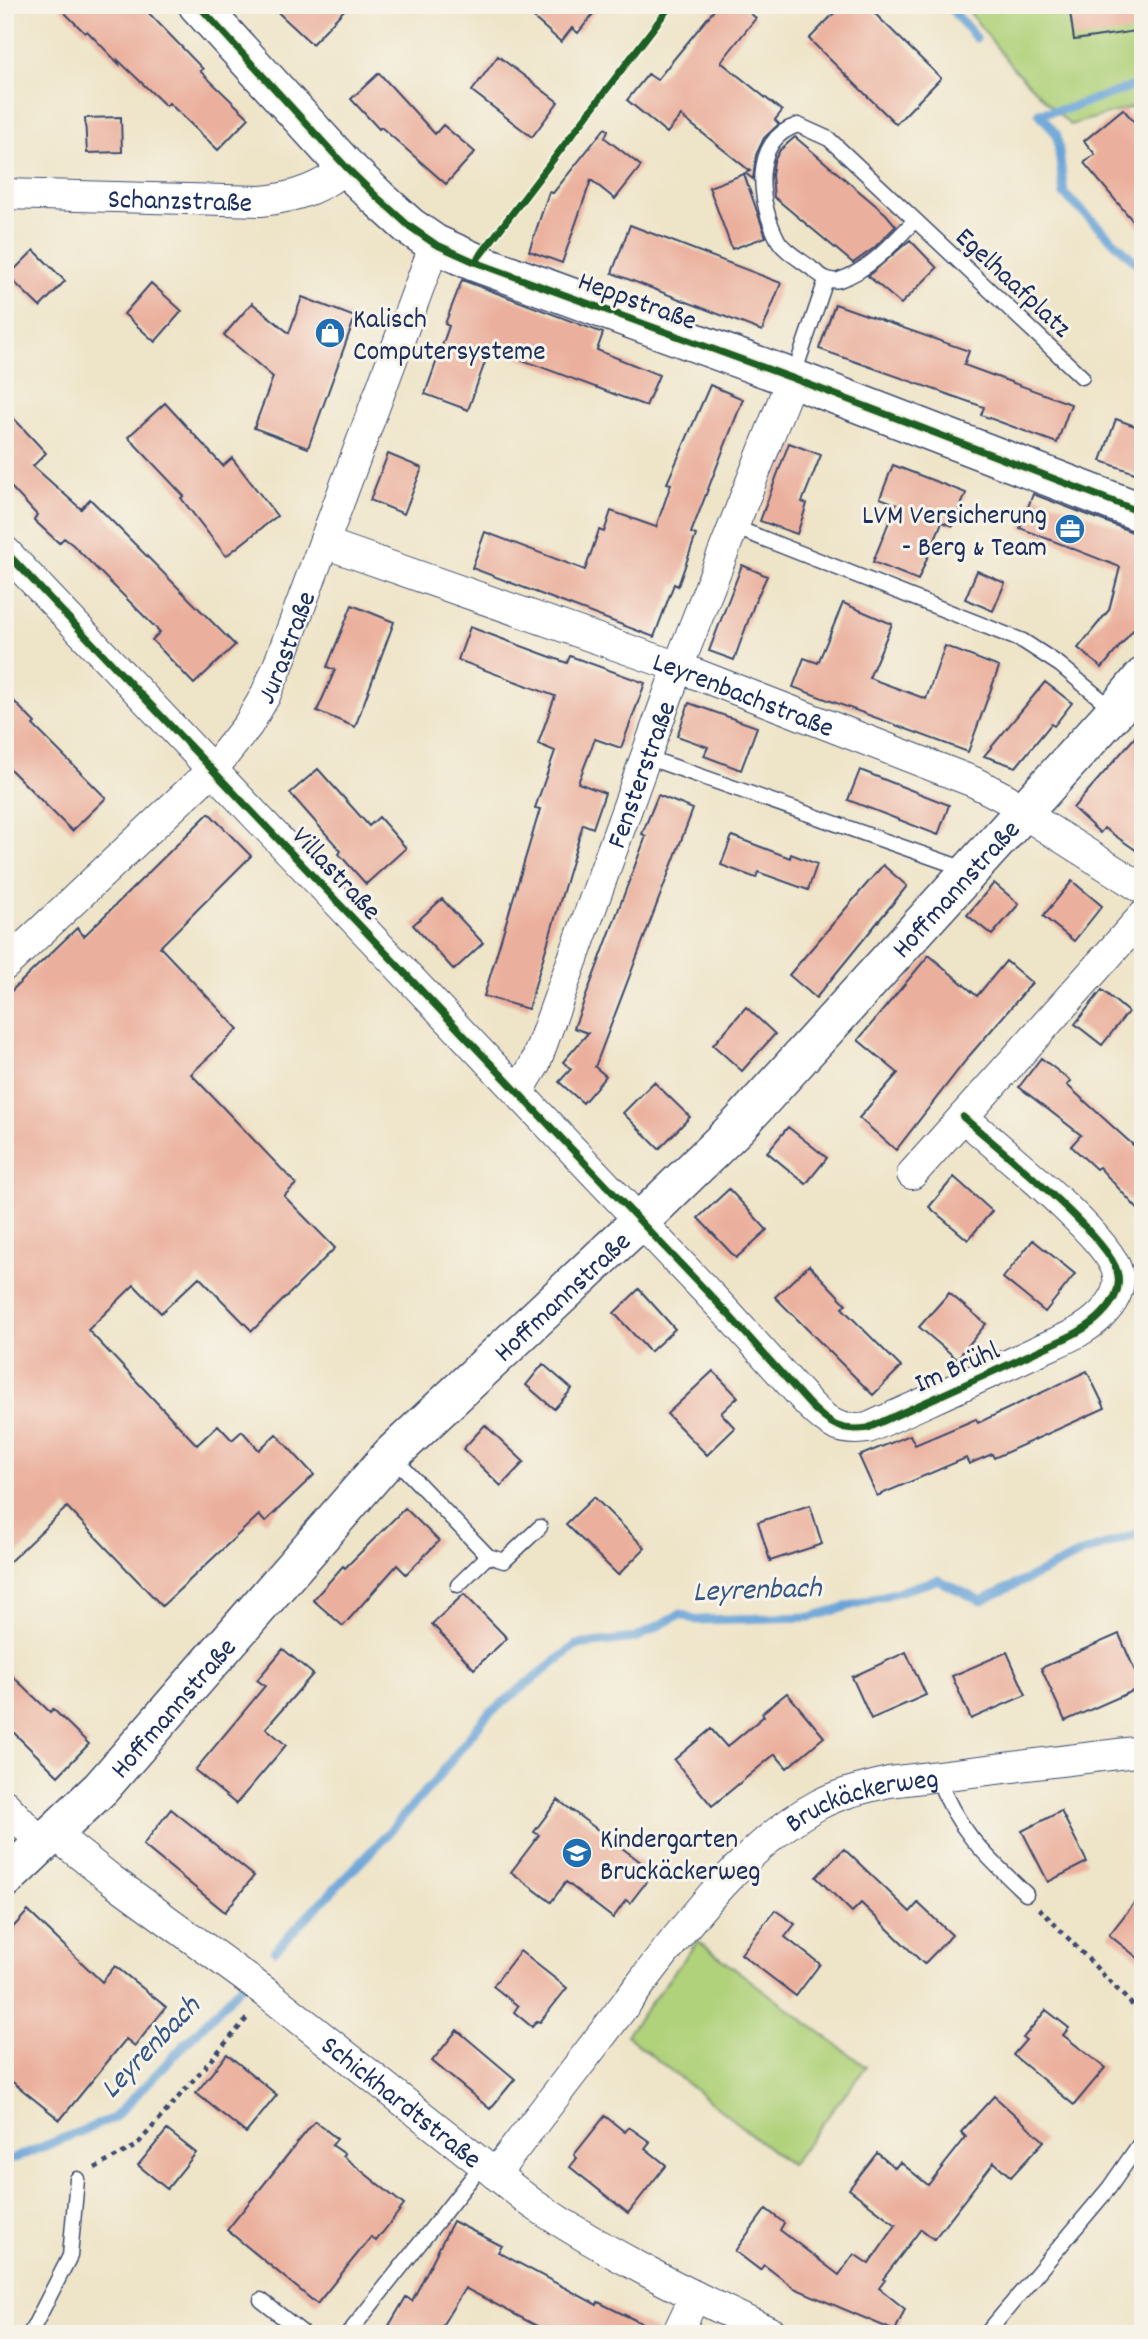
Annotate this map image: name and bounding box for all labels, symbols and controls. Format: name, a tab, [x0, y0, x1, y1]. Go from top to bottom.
street label: Schanzstraße	[107, 182, 253, 226]
street label: Egelhaafplatz	[944, 220, 1079, 350]
street label: Heppstraße	[571, 264, 701, 344]
place label: Kalisch Computersysteme	[353, 302, 546, 374]
shop icon: Kalisch Computersysteme	[313, 316, 347, 350]
place label: LVM Versicherung - Berg & Team	[862, 498, 1047, 570]
office icon: LVM Versicherung - Berg & Team	[1053, 512, 1087, 546]
street label: Jurastraße	[249, 587, 329, 713]
street label: Leyrenbachstraße	[646, 645, 839, 751]
street label: Fensterstraße	[599, 696, 689, 855]
street label: Hoffmannstraße	[884, 813, 1032, 969]
street label: Villastraße	[280, 819, 389, 932]
street label: Hoffmannstraße	[487, 1224, 642, 1374]
street label: Im Brühl	[909, 1333, 1007, 1406]
water label: Leyrenbach	[692, 1569, 823, 1616]
street label: Hoffmannstraße	[103, 1631, 248, 1789]
street label: Bruckäckerweg	[779, 1761, 941, 1845]
place label: Kindergarten Bruckäckerweg	[600, 1822, 761, 1894]
school or university icon: Kindergarten Bruckäckerweg	[560, 1836, 594, 1870]
water label: Leyrenbach	[92, 1987, 213, 2110]
street label: Schickhardtstraße	[310, 2028, 489, 2181]

